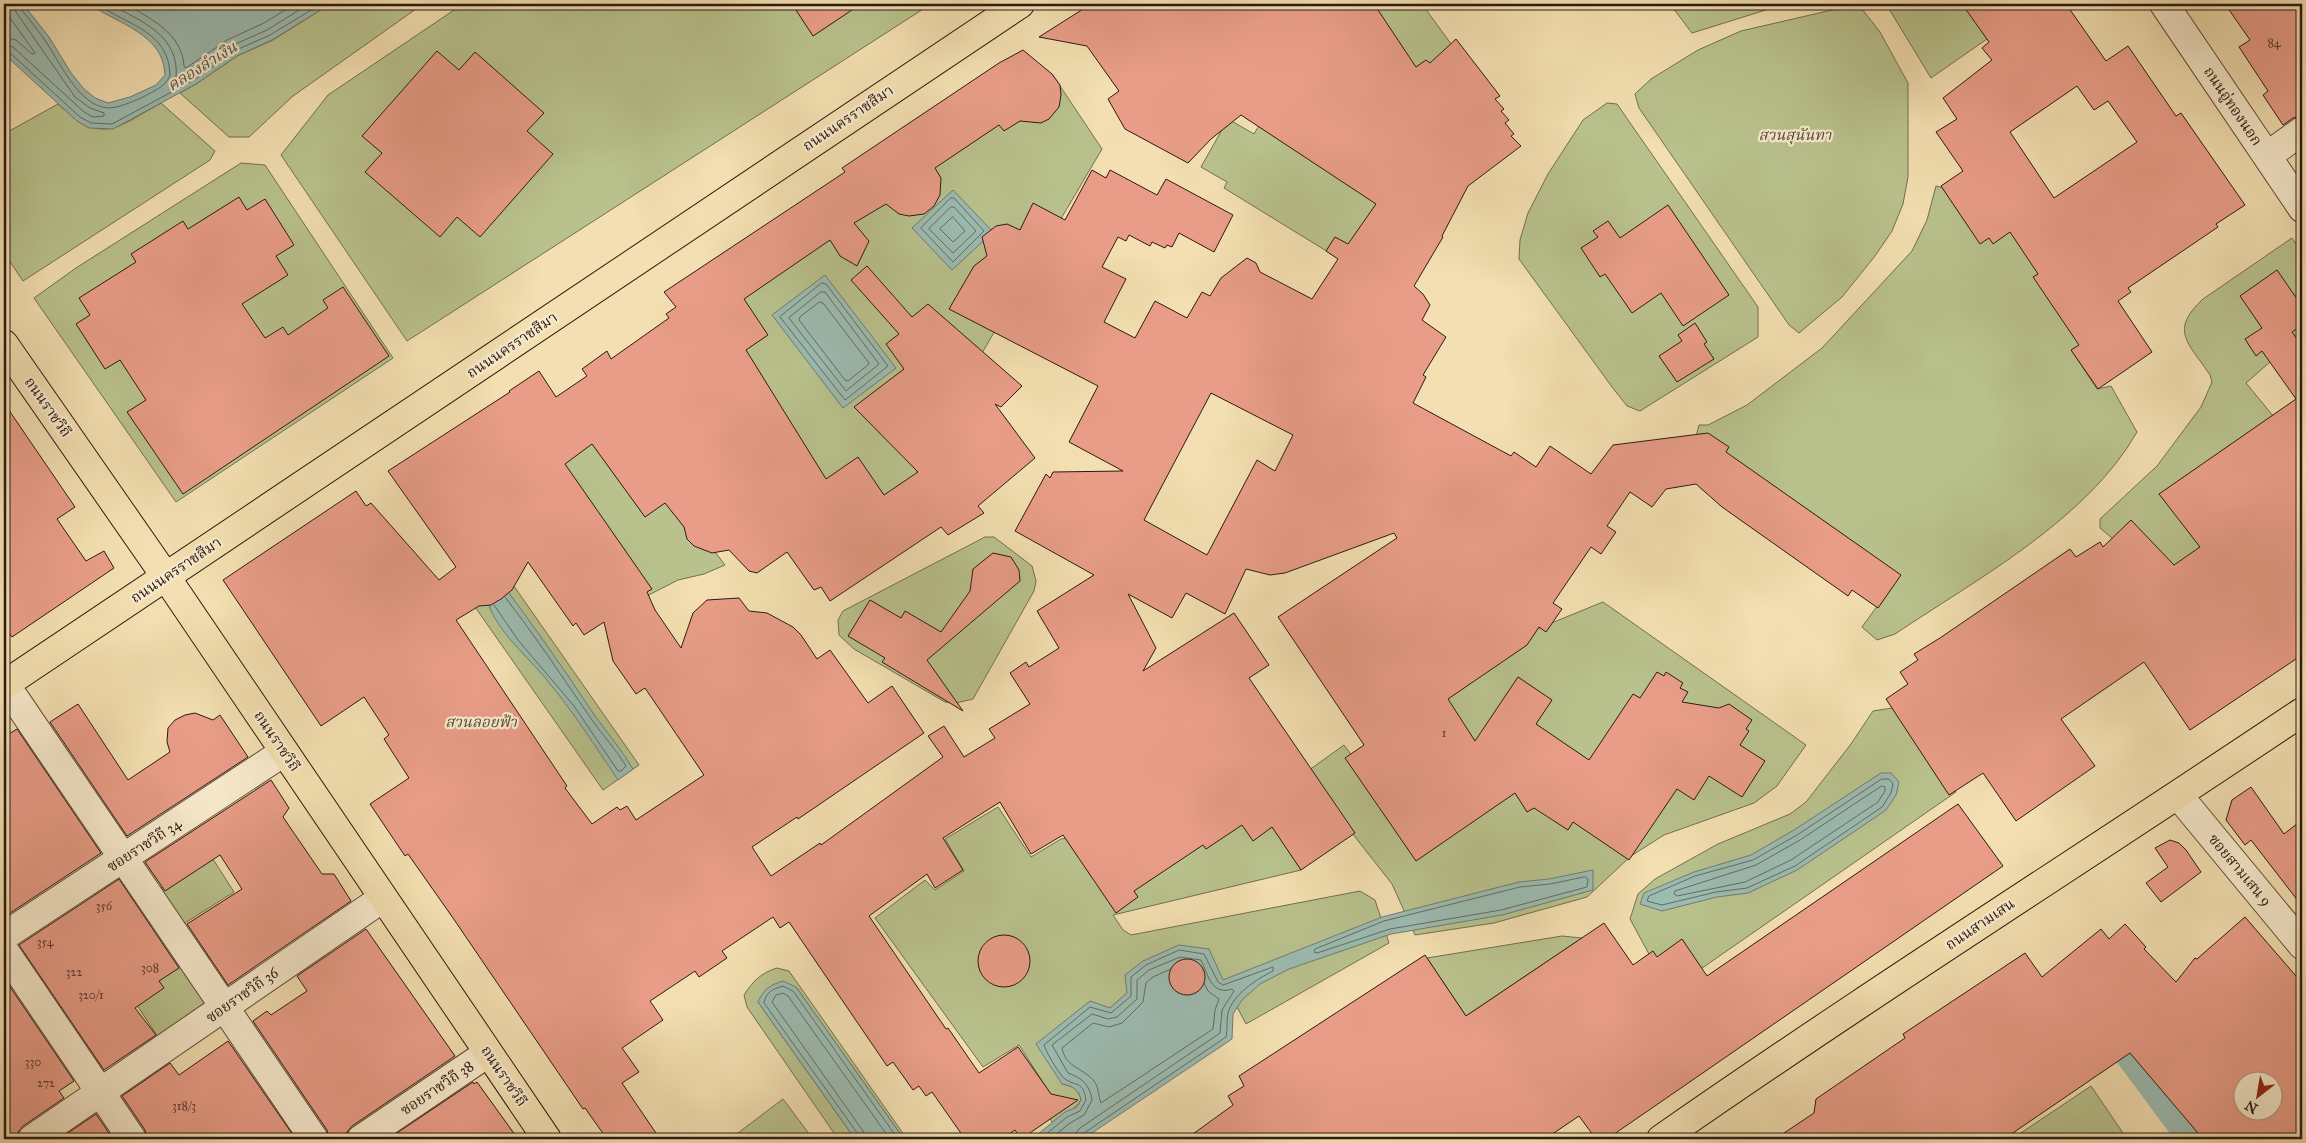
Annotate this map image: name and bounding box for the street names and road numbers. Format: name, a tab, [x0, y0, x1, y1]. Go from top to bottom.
street label: ถนนอู่ทองนอก	[2199, 63, 2266, 150]
street label: ถนนนครราชสีมา	[799, 81, 897, 155]
street label: ถนนนครราชสีมา	[463, 308, 561, 382]
street label: ถนนราชวิถี	[21, 373, 75, 441]
street label: ถนนนครราชสีมา	[127, 533, 225, 607]
street label: ถนนราชวิถี	[250, 707, 304, 775]
street label: ซอยราชวิถี 34	[104, 814, 185, 876]
street label: ซอยสามเสน 9	[2205, 830, 2275, 910]
street label: ถนนสามเสน	[1942, 894, 2018, 954]
street label: ซอยราชวิถี 36	[202, 963, 283, 1027]
street label: ถนนราชวิถี	[477, 1042, 531, 1110]
street label: ซอยราชวิถี 38	[397, 1057, 477, 1119]

